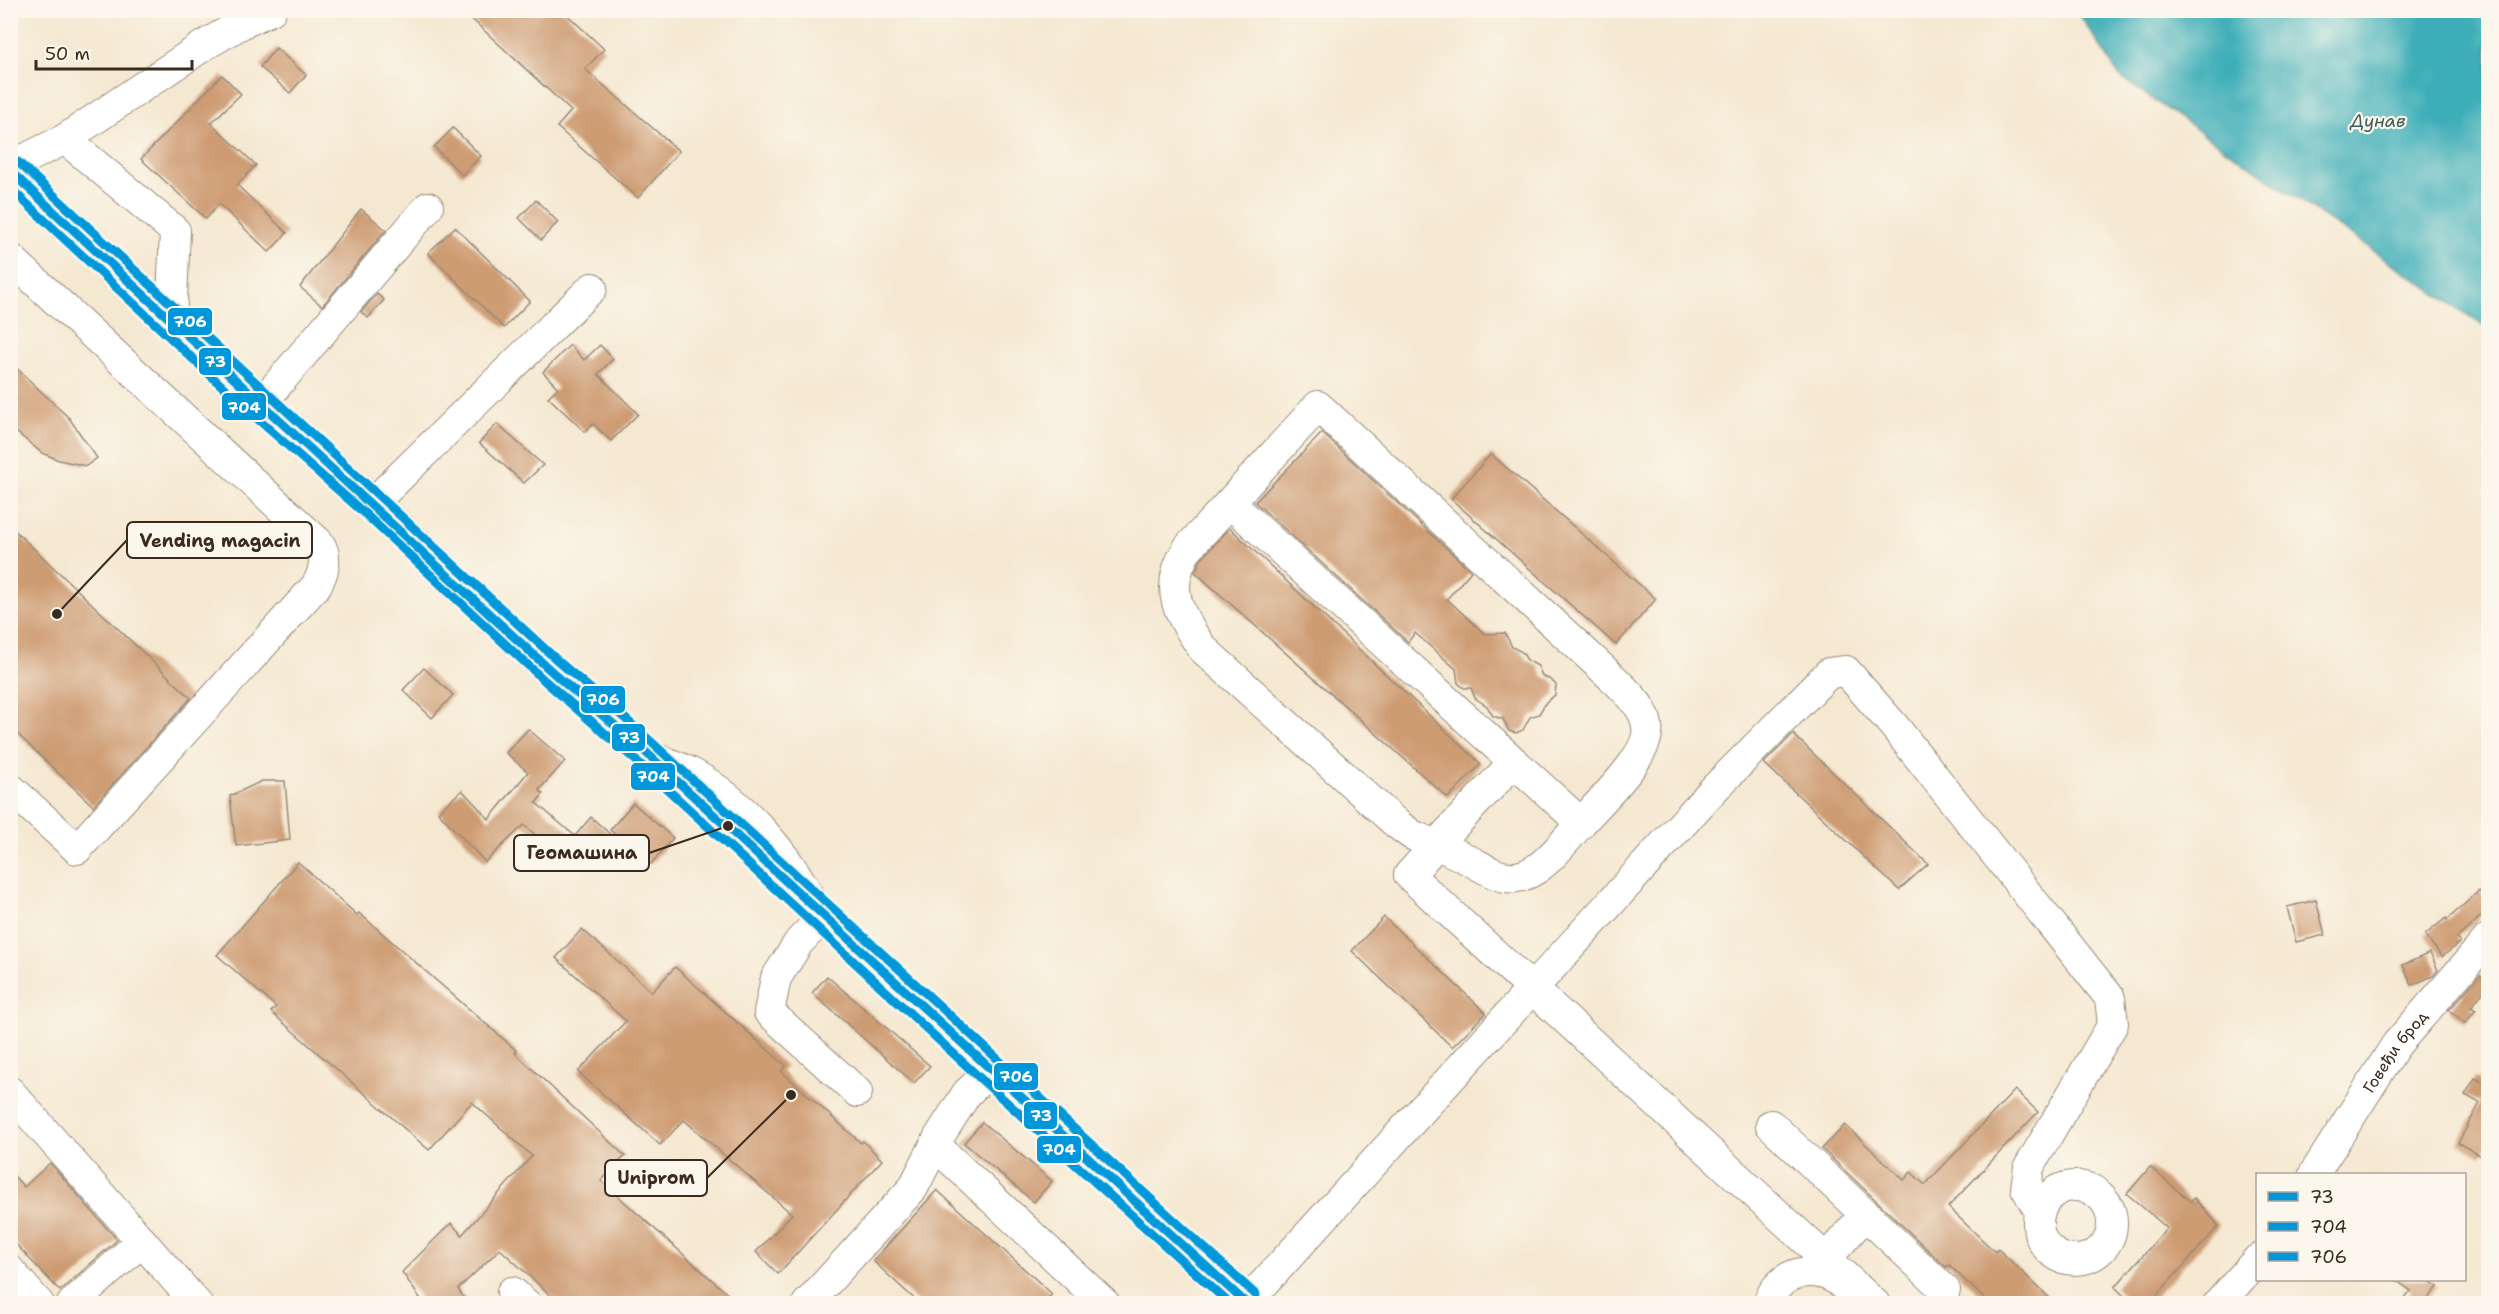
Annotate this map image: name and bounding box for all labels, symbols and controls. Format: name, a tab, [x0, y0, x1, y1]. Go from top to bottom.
scale bar	[36, 33, 192, 71]
text: 50 m	[45, 42, 90, 66]
water label: Дунав	[2349, 109, 2406, 133]
line badge: 706	[167, 307, 213, 336]
text: 706	[173, 311, 207, 332]
line badge: 73	[198, 347, 232, 376]
text: 73	[204, 351, 226, 372]
line badge: 704	[221, 392, 267, 421]
text: 704	[227, 397, 261, 418]
callout: Vending magacin	[127, 522, 312, 558]
text: Vending magacin	[140, 529, 300, 553]
line badge: 706	[580, 685, 626, 714]
text: 706	[586, 689, 620, 710]
line badge: 73	[611, 723, 646, 752]
text: 73	[618, 727, 640, 748]
line badge: 704	[630, 762, 676, 791]
text: 704	[636, 766, 670, 787]
callout: Геомашина	[514, 835, 649, 871]
text: Геомашина	[527, 841, 638, 865]
street label: Говеђи брод	[2358, 1006, 2432, 1097]
line badge: 706	[993, 1062, 1039, 1091]
text: 706	[999, 1066, 1033, 1087]
line badge: 73	[1023, 1101, 1058, 1130]
text: 73	[1030, 1105, 1052, 1126]
line badge: 704	[1036, 1135, 1082, 1164]
text: 704	[1042, 1139, 1076, 1160]
callout: Uniprom	[605, 1160, 707, 1196]
text: Uniprom	[617, 1166, 695, 1190]
legend	[2256, 1173, 2466, 1281]
text: 73	[2310, 1185, 2334, 1209]
text: 704	[2310, 1215, 2347, 1239]
text: 706	[2310, 1245, 2347, 1269]

